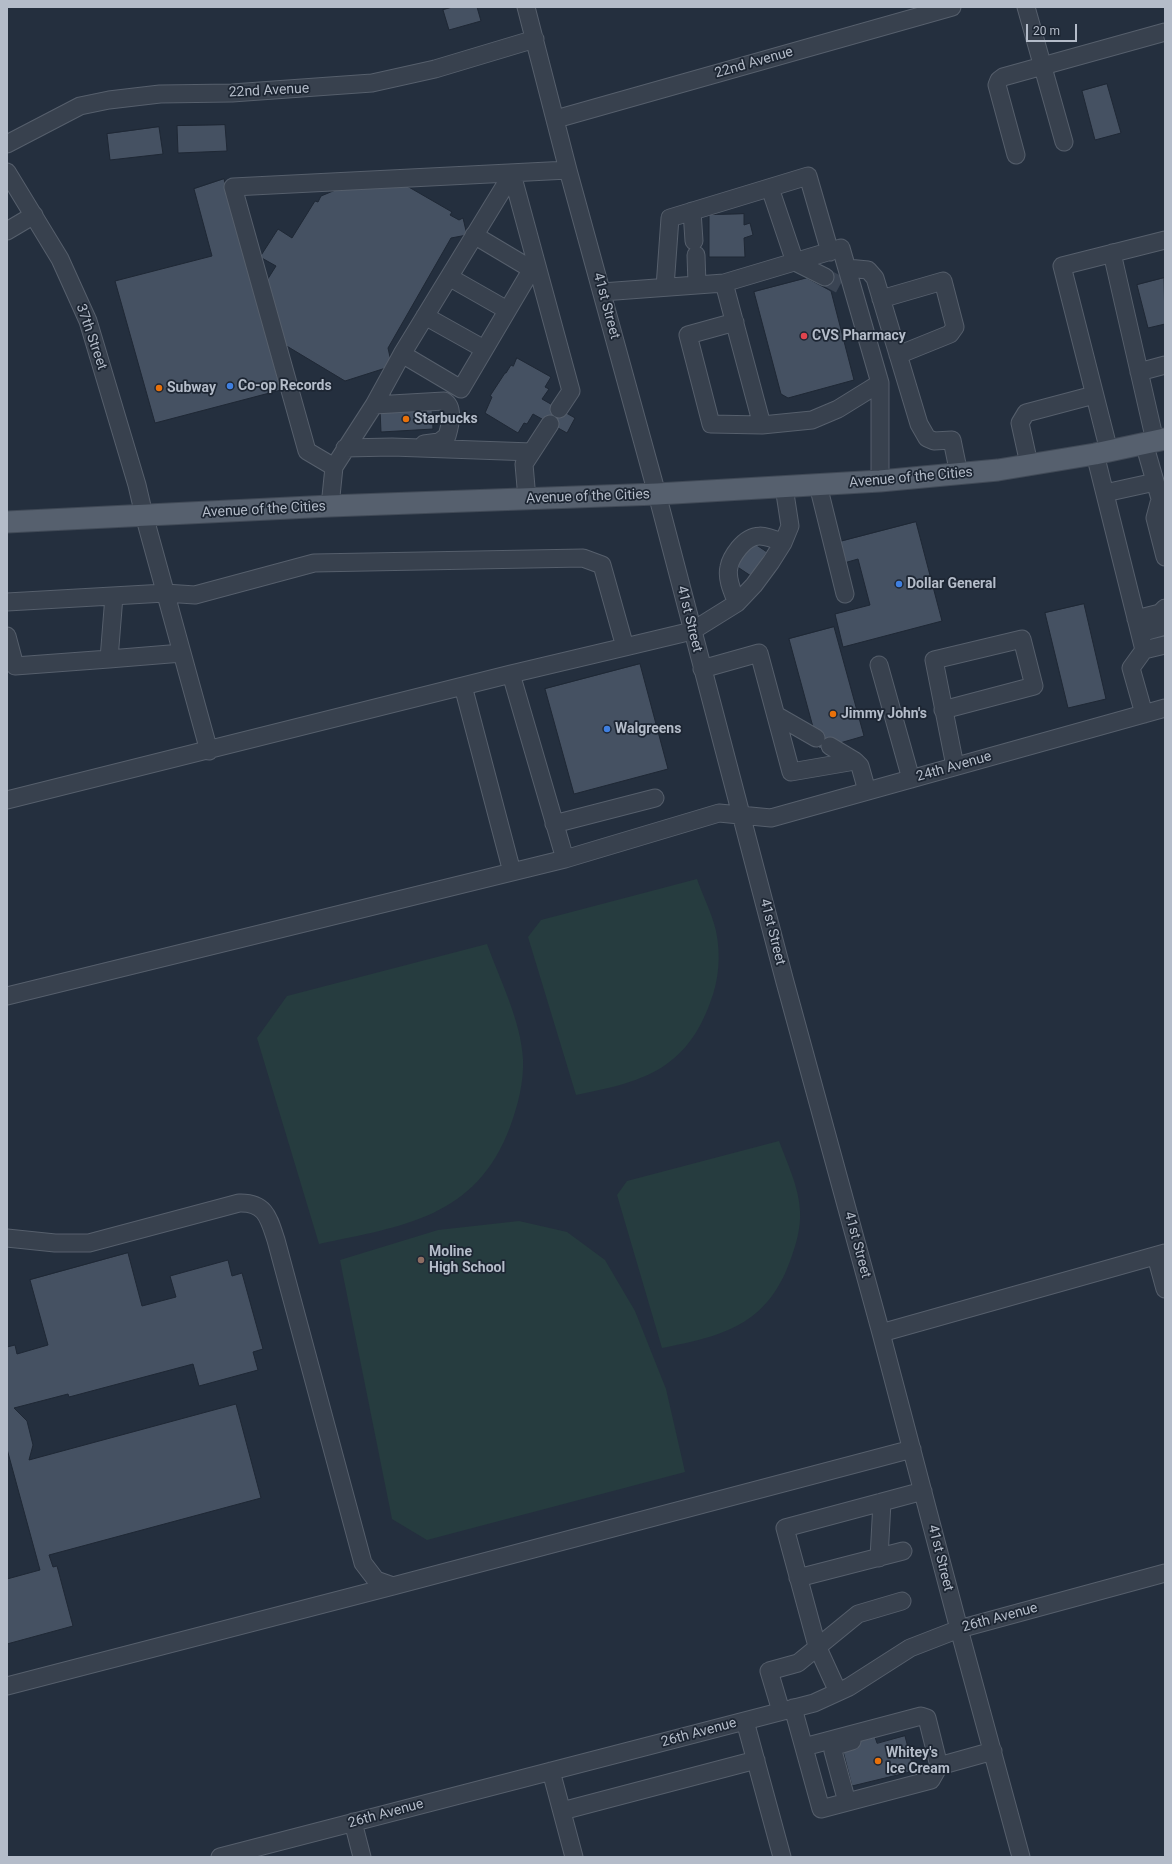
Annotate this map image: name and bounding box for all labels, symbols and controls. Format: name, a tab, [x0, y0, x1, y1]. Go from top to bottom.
scale bar	[1028, 16, 1079, 42]
text: 20 m	[1033, 24, 1060, 38]
street label: 22nd Avenue	[713, 44, 795, 82]
street label: 22nd Avenue	[228, 81, 310, 101]
street label: 41st Street	[589, 271, 623, 341]
street label: 37th Street	[72, 302, 110, 372]
place label: CVS Pharmacy	[812, 328, 906, 344]
marker: CVS Pharmacy	[799, 331, 809, 341]
place label: Co-op Records	[238, 378, 332, 394]
place label: Subway	[167, 380, 216, 396]
marker: Co-op Records	[225, 381, 235, 391]
marker: Subway	[154, 383, 164, 393]
place label: Starbucks	[414, 411, 478, 427]
marker: Starbucks	[401, 414, 411, 424]
street label: Avenue of the Cities	[849, 464, 973, 492]
street label: Avenue of the Cities	[526, 486, 650, 508]
street label: Avenue of the Cities	[202, 498, 326, 522]
place label: Dollar General	[907, 576, 996, 592]
marker: Dollar General	[894, 579, 904, 589]
street label: 41st Street	[673, 584, 705, 654]
place label: Jimmy John's	[841, 706, 927, 722]
marker: Jimmy John's	[828, 709, 838, 719]
place label: Walgreens	[615, 721, 681, 737]
marker: Walgreens	[602, 724, 612, 734]
street label: 24th Avenue	[915, 748, 993, 786]
street label: 41st Street	[756, 897, 788, 967]
street label: 41st Street	[840, 1210, 874, 1280]
place label: Moline High School	[429, 1244, 505, 1276]
marker: Moline High School	[416, 1255, 426, 1265]
street label: 41st Street	[924, 1523, 956, 1593]
street label: 26th Avenue	[961, 1600, 1039, 1636]
street label: 26th Avenue	[660, 1715, 738, 1751]
place label: Whitey's Ice Cream	[886, 1745, 950, 1778]
marker: Whitey's Ice Cream	[873, 1756, 883, 1766]
street label: 26th Avenue	[347, 1796, 425, 1832]

